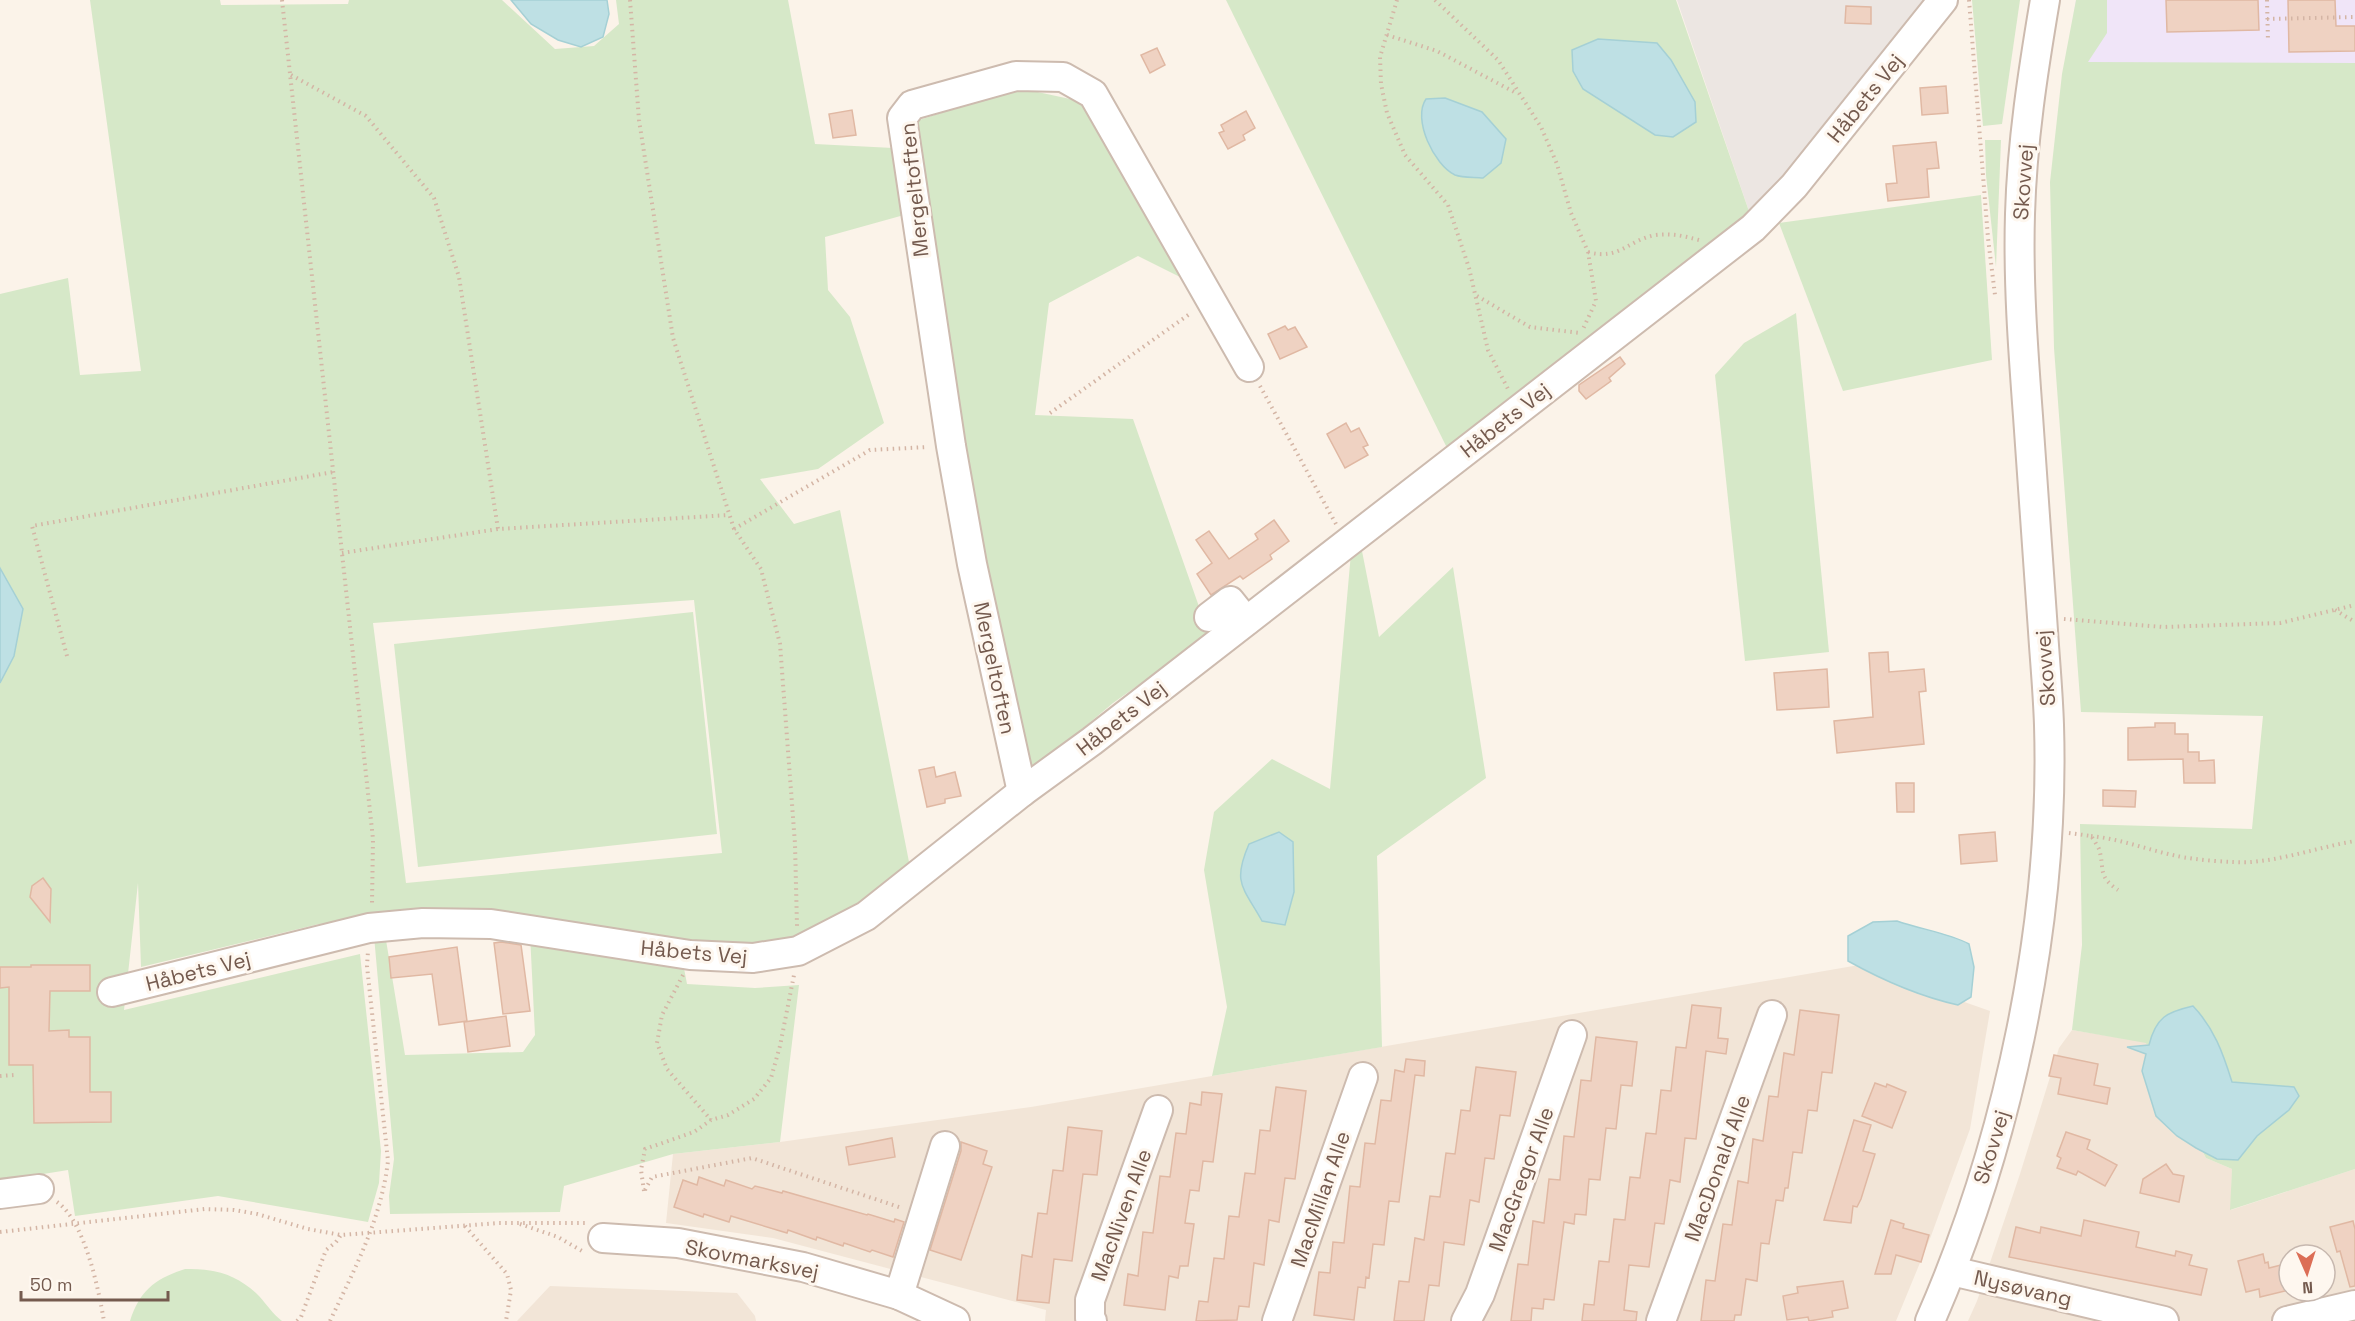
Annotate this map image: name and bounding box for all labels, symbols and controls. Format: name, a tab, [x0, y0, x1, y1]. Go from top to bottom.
street label: Håbets Vej	[1821, 48, 1909, 148]
street label: Mergeltoften	[894, 122, 934, 258]
street label: Skovvej	[2007, 143, 2039, 221]
street label: Håbets Vej	[1454, 376, 1556, 464]
street label: Mergeltoften	[968, 599, 1022, 737]
street label: Skovvej	[2029, 629, 2061, 707]
street label: Håbets Vej	[1070, 674, 1172, 762]
street label: Håbets Vej	[639, 934, 749, 970]
street label: Håbets Vej	[143, 945, 253, 997]
street label: MacDonald Alle	[1678, 1091, 1756, 1245]
street label: MacGregor Alle	[1482, 1103, 1560, 1255]
street label: Skovvej	[1967, 1107, 2015, 1187]
street label: MacMillan Alle	[1284, 1127, 1356, 1271]
street label: MacNiven Alle	[1085, 1145, 1157, 1285]
street label: Skovmarksvej	[683, 1233, 821, 1285]
north arrow	[2277, 1243, 2337, 1303]
scale bar	[21, 1264, 168, 1302]
street label: Nysøvang	[1971, 1264, 2075, 1312]
text: 50 m	[30, 1273, 72, 1296]
text: N	[2302, 1277, 2314, 1298]

